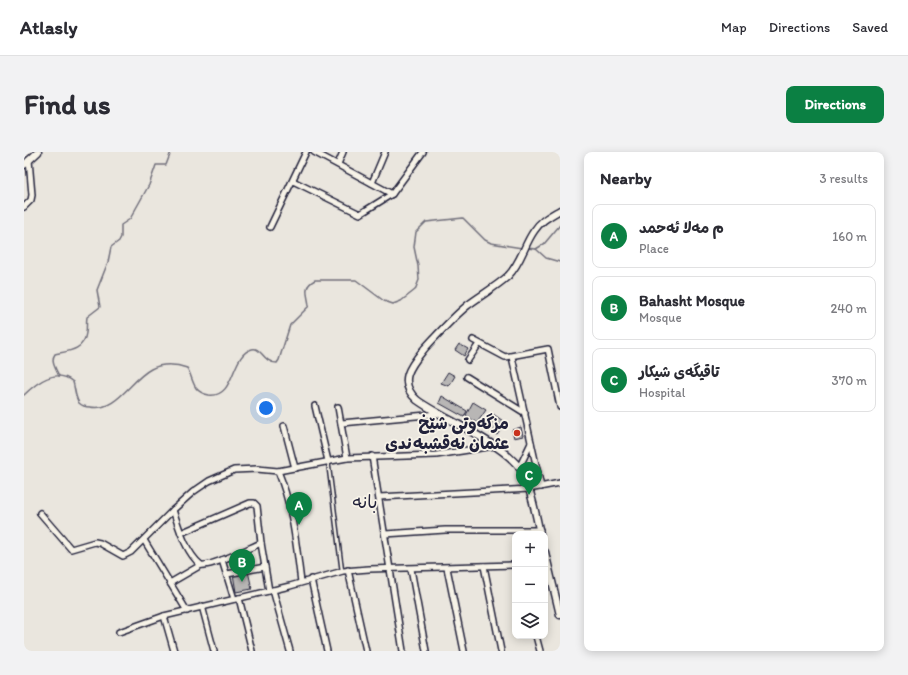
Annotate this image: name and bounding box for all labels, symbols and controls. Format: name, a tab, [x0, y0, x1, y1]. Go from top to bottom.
text: Atlasly	[20, 16, 77, 39]
text: Map	[721, 19, 747, 36]
text: Directions	[769, 19, 830, 36]
text: Saved	[852, 19, 888, 36]
button: Directions	[786, 86, 884, 123]
text: Find us	[24, 87, 111, 121]
text: Nearby	[600, 168, 652, 188]
text: 3 results	[819, 171, 868, 186]
text: م مەلا ئەحمد	[639, 219, 724, 237]
text: A	[610, 229, 618, 244]
text: 160 m	[832, 229, 867, 244]
text: Place	[639, 241, 669, 256]
text: Bahasht Mosque	[639, 292, 745, 310]
text: B	[610, 301, 618, 316]
text: 240 m	[830, 301, 867, 316]
text: Mosque	[639, 310, 682, 325]
text: تاقیگەی شیکار	[639, 363, 719, 381]
text: C	[610, 373, 618, 388]
text: 370 m	[832, 373, 867, 388]
text: Hospital	[639, 385, 686, 400]
your location	[256, 398, 276, 418]
place label: مزگەوتی شێخ عثمان نەقشبەندی	[385, 413, 509, 454]
marker: مزگەوتی شێخ عثمان نەقشبەندی	[512, 428, 522, 438]
pin: C	[516, 462, 542, 495]
district label: بانە	[353, 491, 377, 513]
pin: A	[286, 492, 312, 525]
map controls	[512, 531, 548, 639]
button: +	[512, 531, 548, 567]
pin: B	[229, 549, 255, 582]
button: −	[512, 567, 548, 603]
button: layers	[512, 603, 548, 639]

